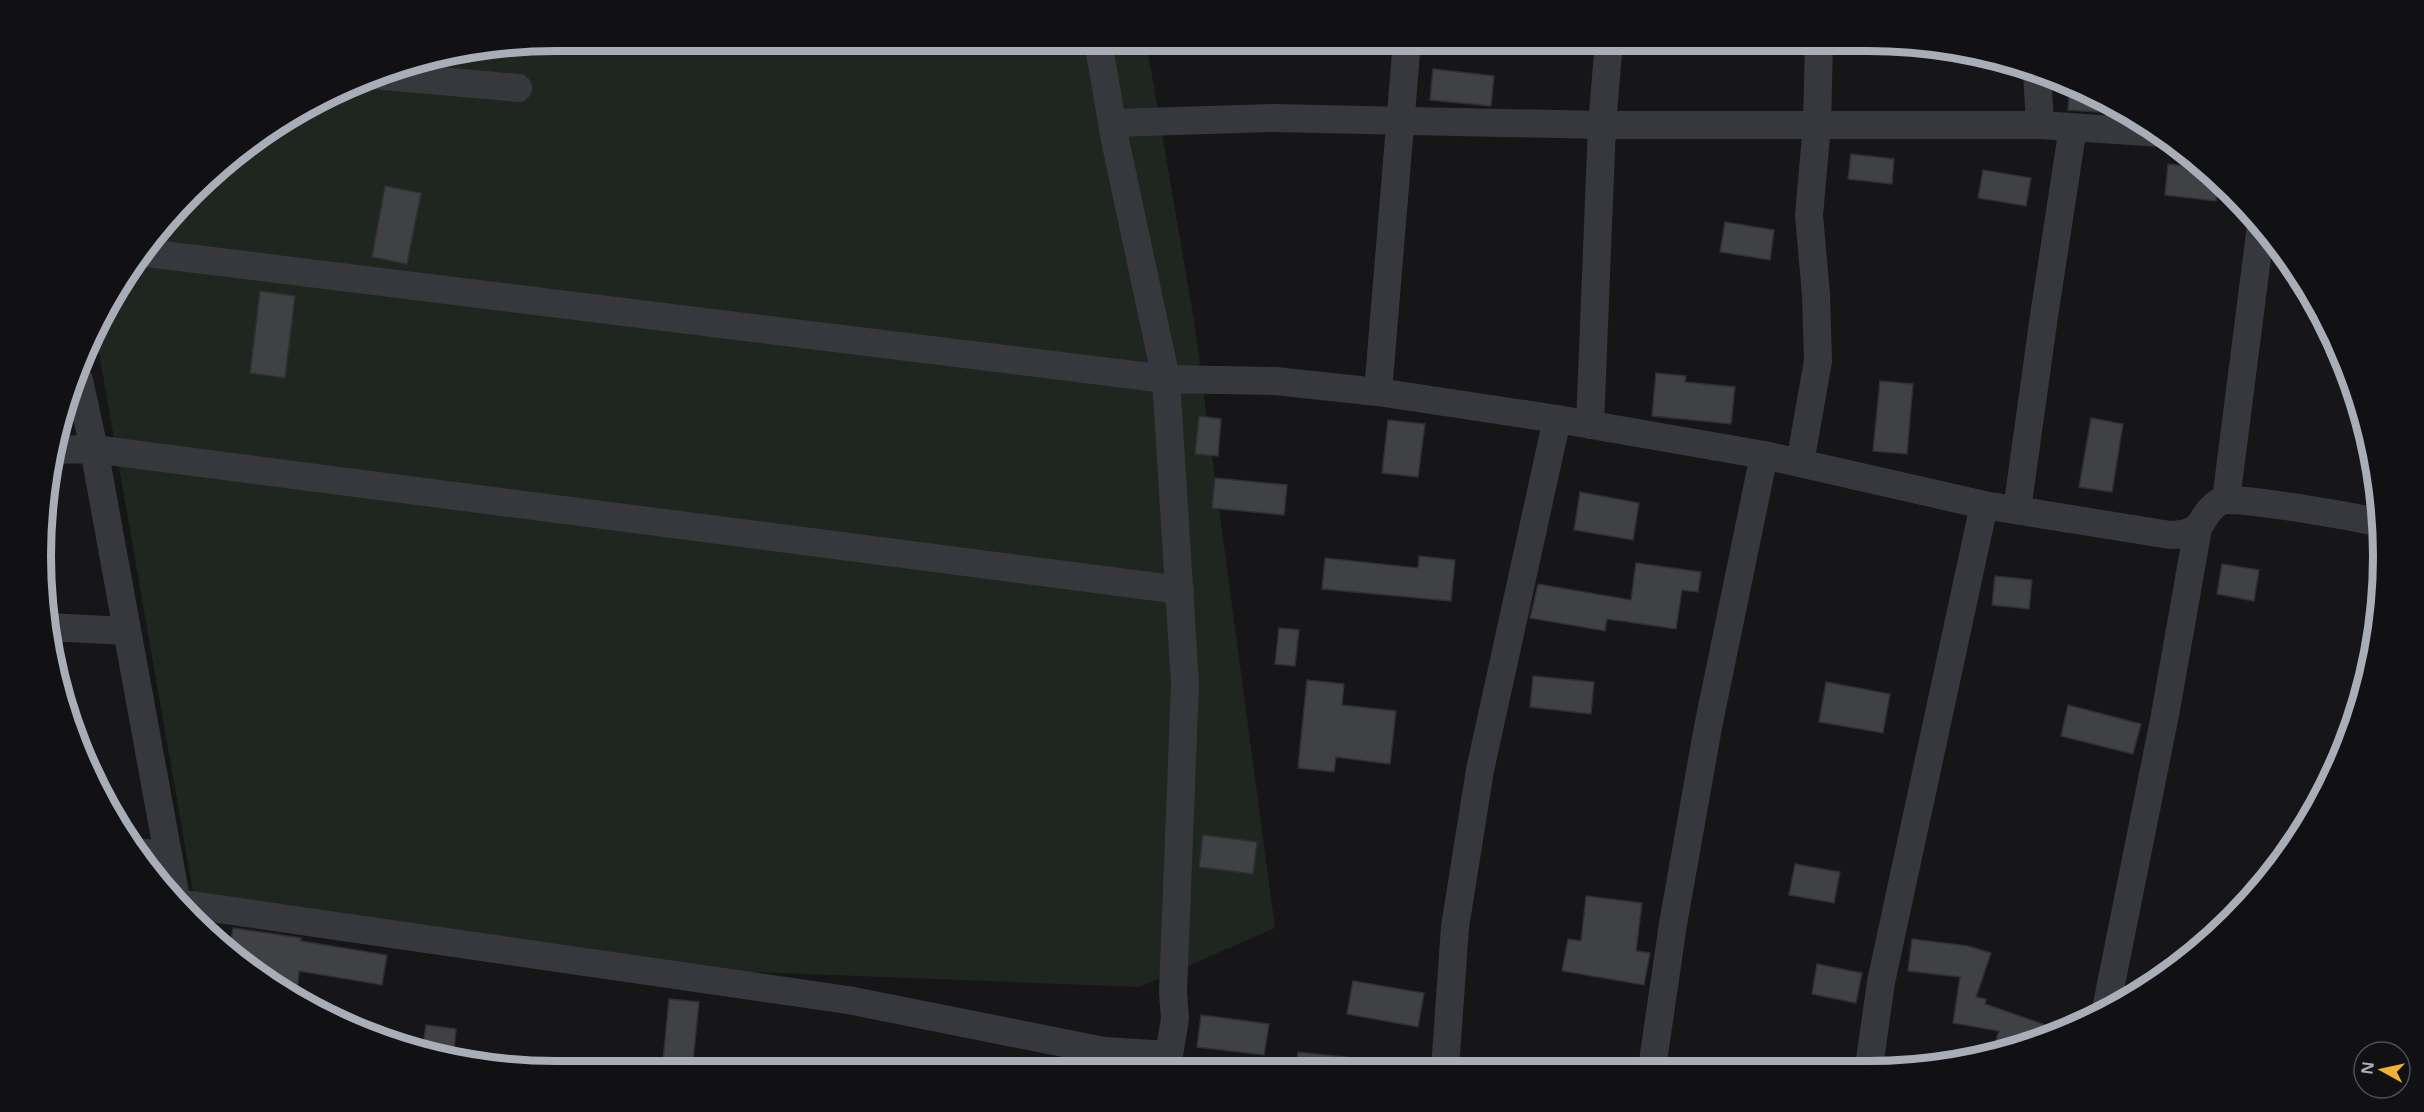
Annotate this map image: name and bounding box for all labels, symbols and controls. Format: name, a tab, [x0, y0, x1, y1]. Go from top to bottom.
north arrow	[2352, 1040, 2412, 1100]
text: N	[2355, 1060, 2379, 1076]

